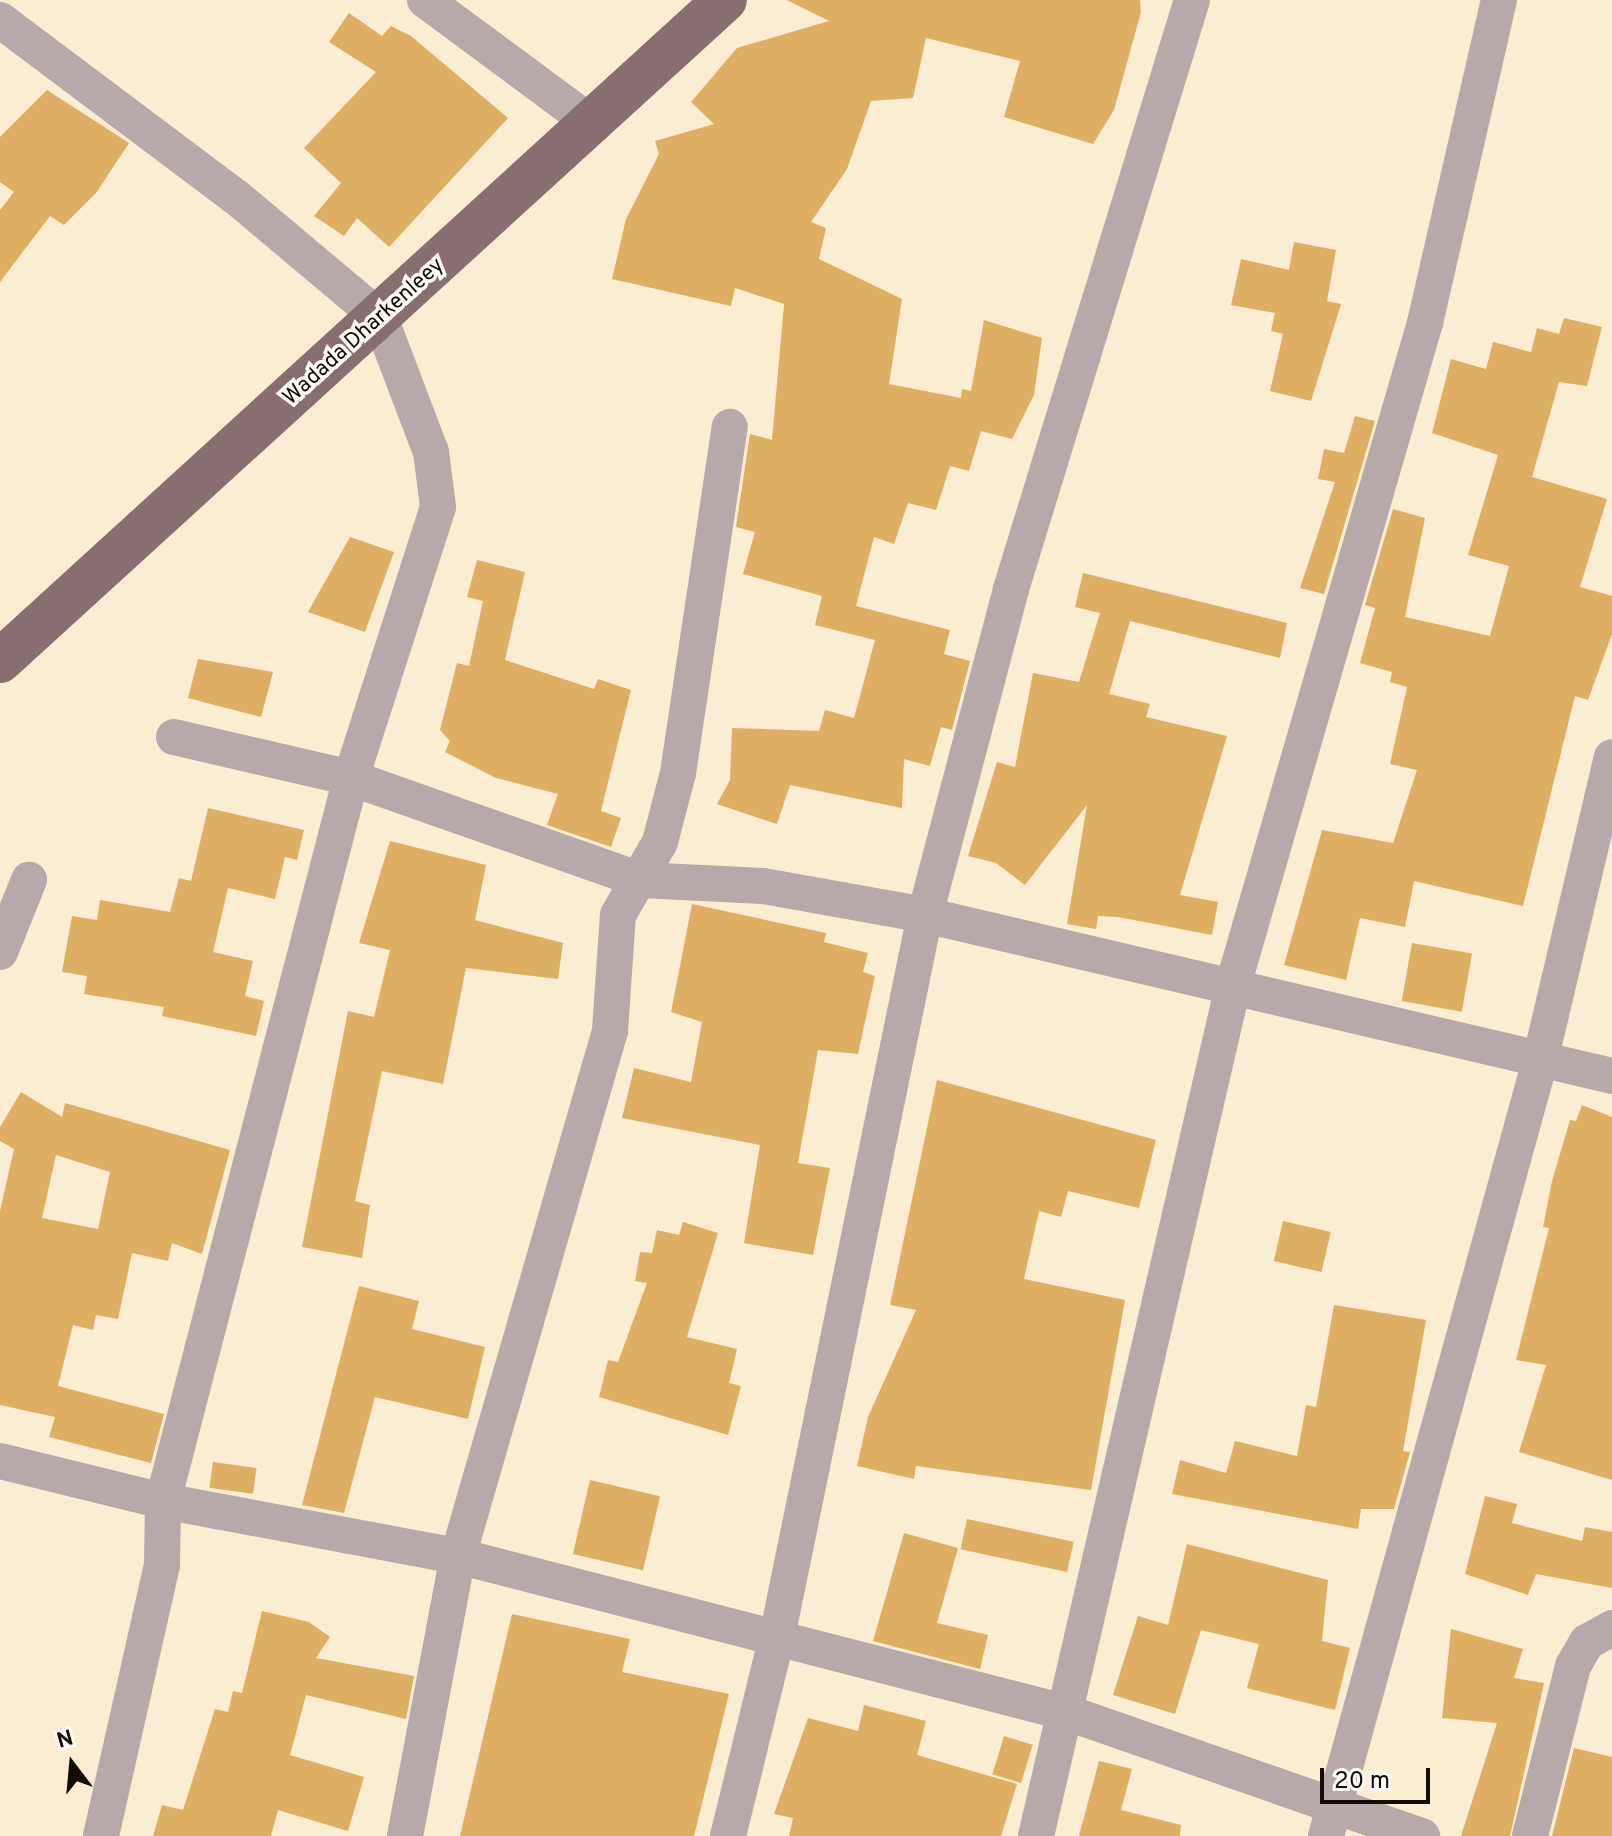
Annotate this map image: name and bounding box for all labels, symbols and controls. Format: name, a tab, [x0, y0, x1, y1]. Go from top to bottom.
street label: Wadada Dharkenleey	[278, 253, 450, 411]
north arrow	[32, 1724, 112, 1804]
text: N	[54, 1725, 77, 1756]
scale bar	[1324, 1752, 1434, 1802]
text: 20 m	[1334, 1767, 1390, 1797]

